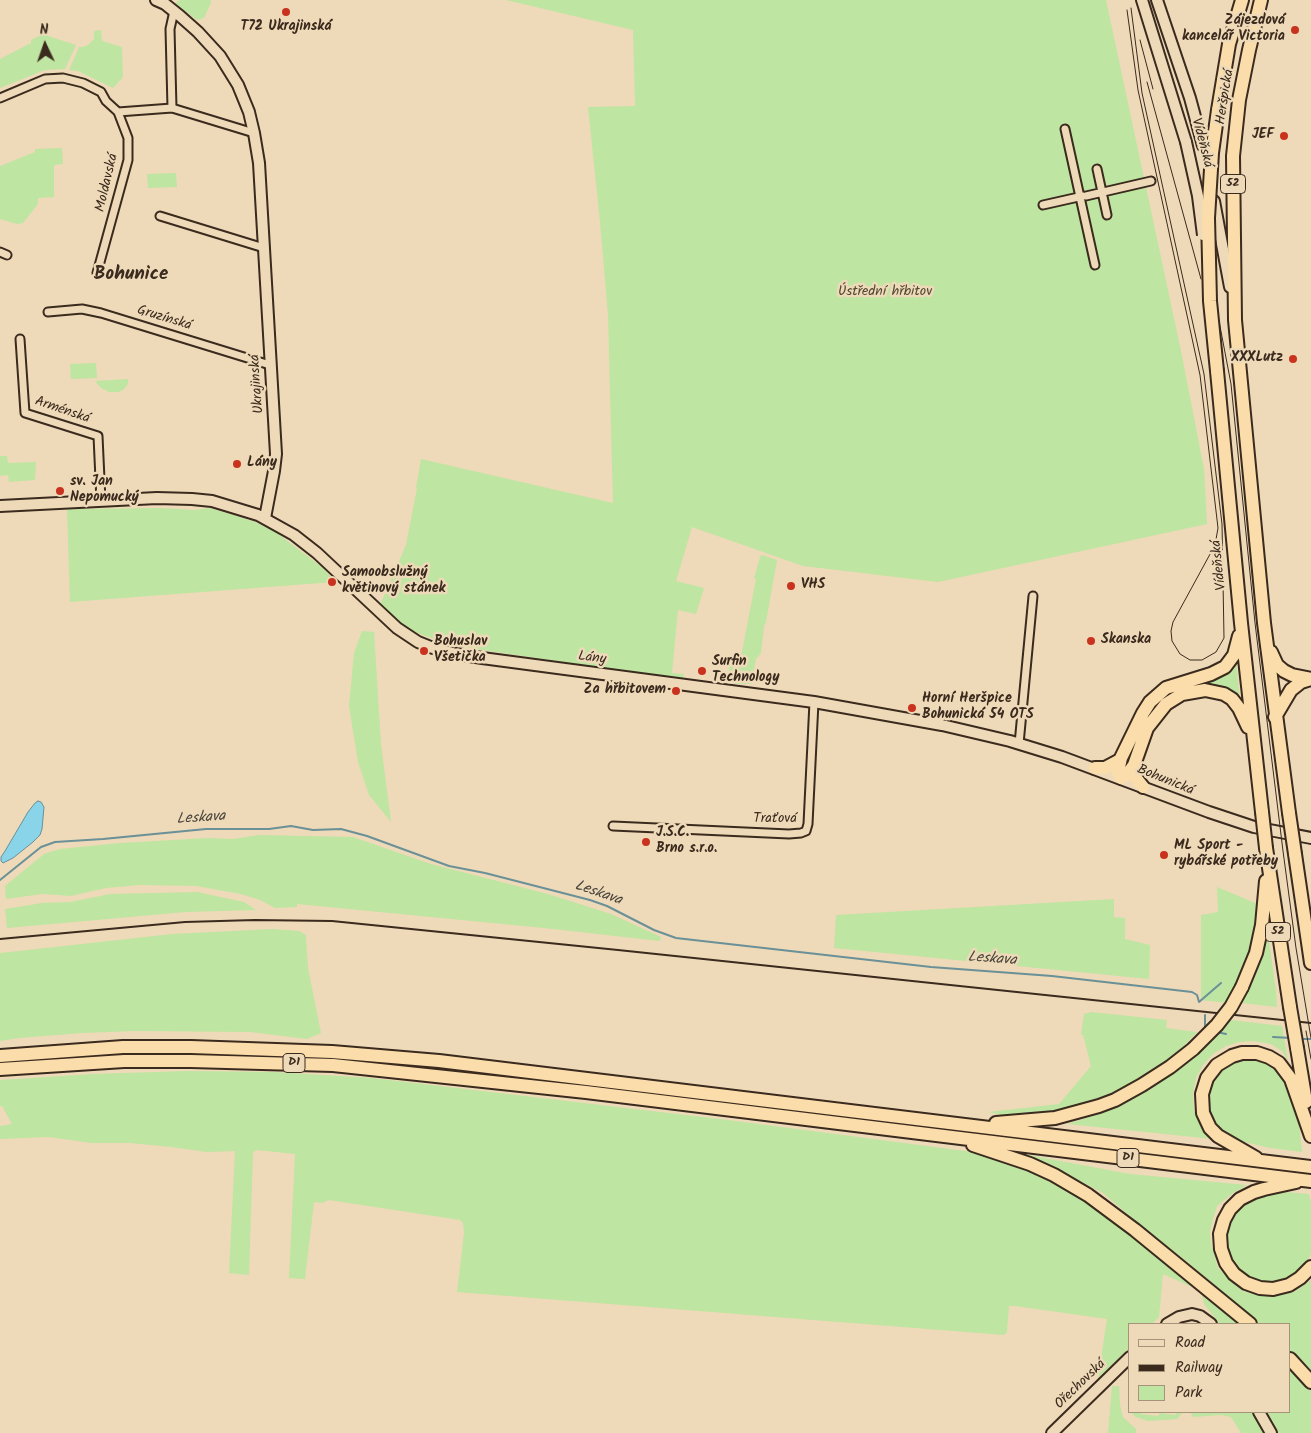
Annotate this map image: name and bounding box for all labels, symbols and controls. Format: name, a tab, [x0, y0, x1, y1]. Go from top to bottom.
marker: T72 Ukrajinská	[280, 6, 292, 18]
place label: Zájezdová kancelář Victoria	[1182, 14, 1285, 46]
text: N	[39, 19, 49, 41]
north arrow	[20, 20, 70, 70]
place label: T72 Ukrajinská	[241, 20, 331, 36]
marker: Zájezdová kancelář Victoria	[1289, 24, 1301, 36]
street label: Heršpická	[1213, 68, 1239, 126]
street label: Vídeňská	[1186, 116, 1216, 170]
place label: JEF	[1252, 128, 1274, 144]
marker: JEF	[1278, 130, 1290, 142]
street label: Moldavská	[93, 152, 123, 214]
road number: 52	[1220, 174, 1246, 193]
district label: Bohunice	[94, 265, 168, 287]
park label: Ústřední hřbitov	[838, 285, 932, 301]
street label: Gruzínská	[135, 303, 193, 335]
place label: XXXLutz	[1231, 351, 1283, 367]
marker: XXXLutz	[1287, 353, 1299, 365]
street label: Ukrajinská	[248, 354, 268, 414]
street label: Arménská	[32, 394, 92, 428]
place label: Lány	[247, 456, 277, 472]
marker: Lány	[231, 458, 243, 470]
place label: sv. Jan Nepomucký	[70, 475, 139, 508]
marker: sv. Jan Nepomucký	[54, 485, 66, 497]
street label: Vídeňská	[1209, 539, 1231, 591]
place label: Samoobslužný květinový stánek	[342, 566, 445, 598]
marker: Samoobslužný květinový stánek	[326, 576, 338, 588]
place label: VHS	[801, 578, 825, 594]
marker: VHS	[785, 580, 797, 592]
place label: Skanska	[1101, 633, 1151, 649]
place label: Bohuslav Všetička	[434, 635, 487, 668]
marker: Skanska	[1085, 635, 1097, 647]
marker: Bohuslav Všetička	[418, 645, 430, 657]
street label: Lány	[577, 649, 607, 669]
place label: Surfin Technology	[712, 655, 779, 688]
marker: Surfin Technology	[696, 665, 708, 677]
place label: Za hřbitovem	[583, 683, 666, 699]
marker: Za hřbitovem	[670, 685, 682, 697]
place label: Horní Heršpice Bohunická 54 OTS	[922, 692, 1034, 724]
marker: Horní Heršpice Bohunická 54 OTS	[906, 702, 918, 714]
street label: Bohunická	[1134, 762, 1196, 800]
water label: Leskava	[176, 808, 226, 830]
street label: Traťová	[753, 812, 797, 828]
place label: J.S.C. Brno s.r.o.	[656, 826, 717, 859]
marker: J.S.C. Brno s.r.o.	[640, 836, 652, 848]
place label: ML Sport - rybářské potřeby	[1174, 839, 1278, 872]
marker: ML Sport - rybářské potřeby	[1158, 849, 1170, 861]
water label: Leskava	[572, 878, 624, 910]
road number: 52	[1266, 922, 1290, 942]
water label: Leskava	[967, 949, 1017, 971]
road number: D1	[283, 1054, 305, 1072]
road number: D1	[1117, 1148, 1139, 1168]
legend	[1128, 1323, 1291, 1413]
text: Road	[1175, 1331, 1205, 1355]
text: Railway	[1175, 1356, 1222, 1380]
street label: Ořechovská	[1052, 1357, 1110, 1413]
text: Park	[1175, 1381, 1202, 1405]

